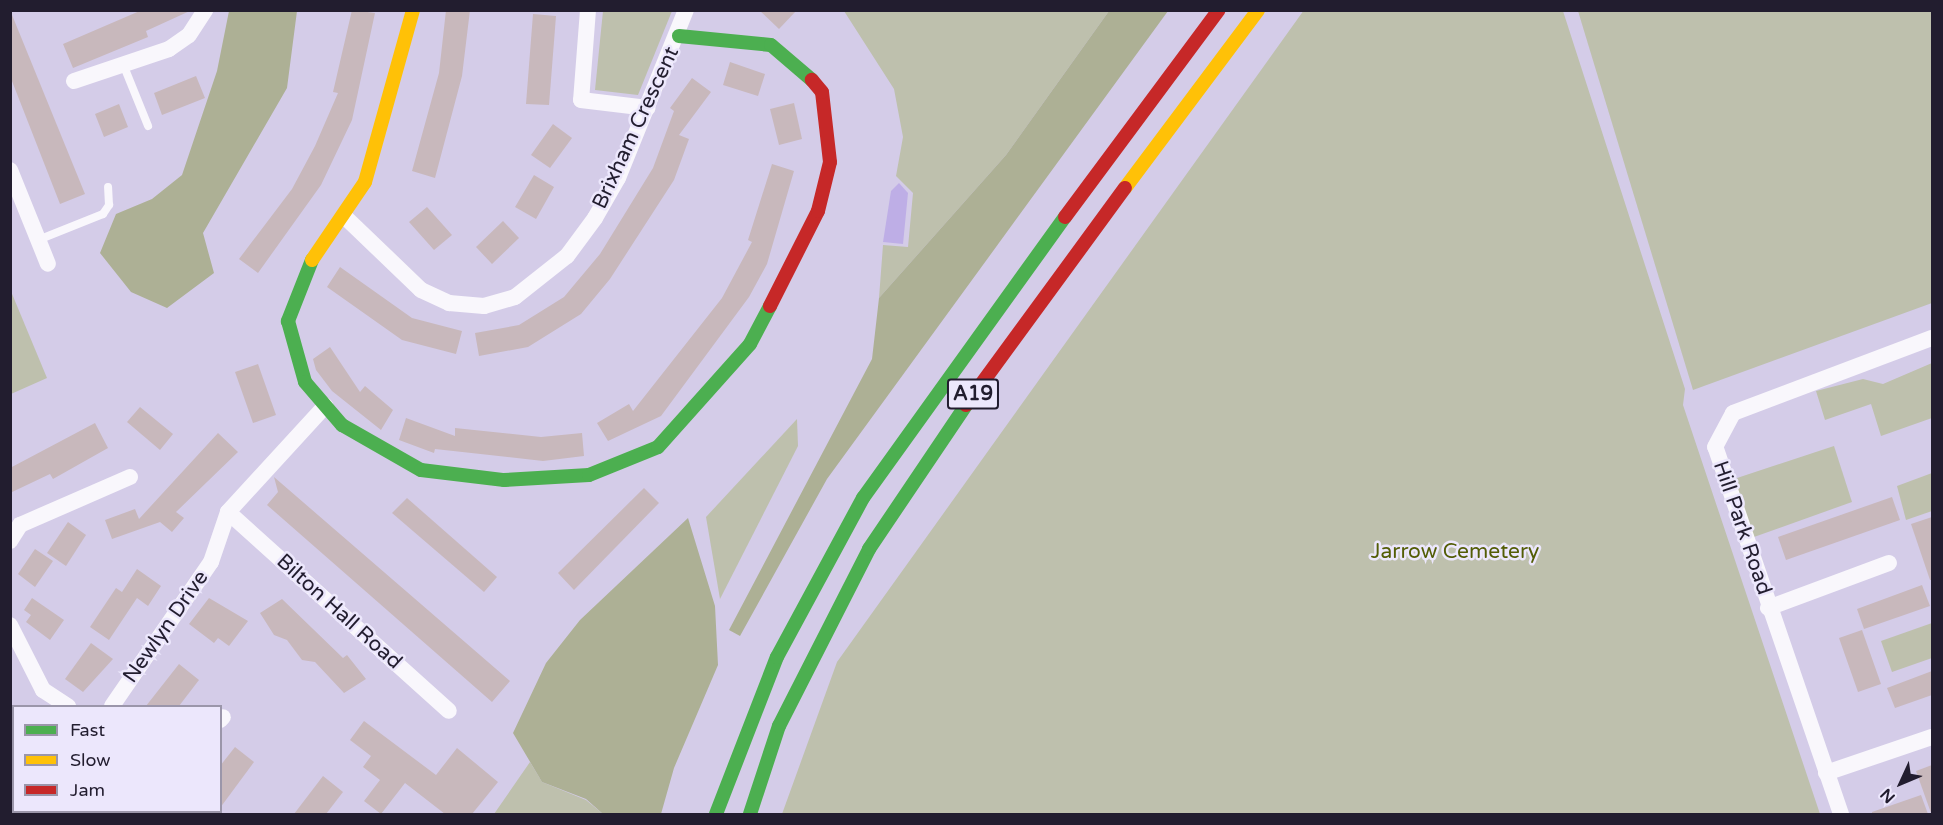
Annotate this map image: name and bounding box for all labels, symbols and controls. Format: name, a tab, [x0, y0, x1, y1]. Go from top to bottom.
street label: Brixham Crescent	[587, 43, 685, 213]
road number: A19	[946, 377, 1000, 411]
street label: Hill Park Road	[1707, 458, 1777, 598]
park label: Jarrow Cemetery	[1371, 539, 1539, 565]
street label: Bilton Hall Road	[271, 549, 407, 675]
street label: Newlyn Drive	[118, 566, 214, 688]
legend	[12, 705, 222, 813]
text: Fast	[70, 719, 105, 741]
text: Slow	[70, 749, 111, 771]
north arrow	[1871, 753, 1931, 813]
text: Jam	[70, 779, 105, 801]
text: N	[1876, 784, 1900, 807]

